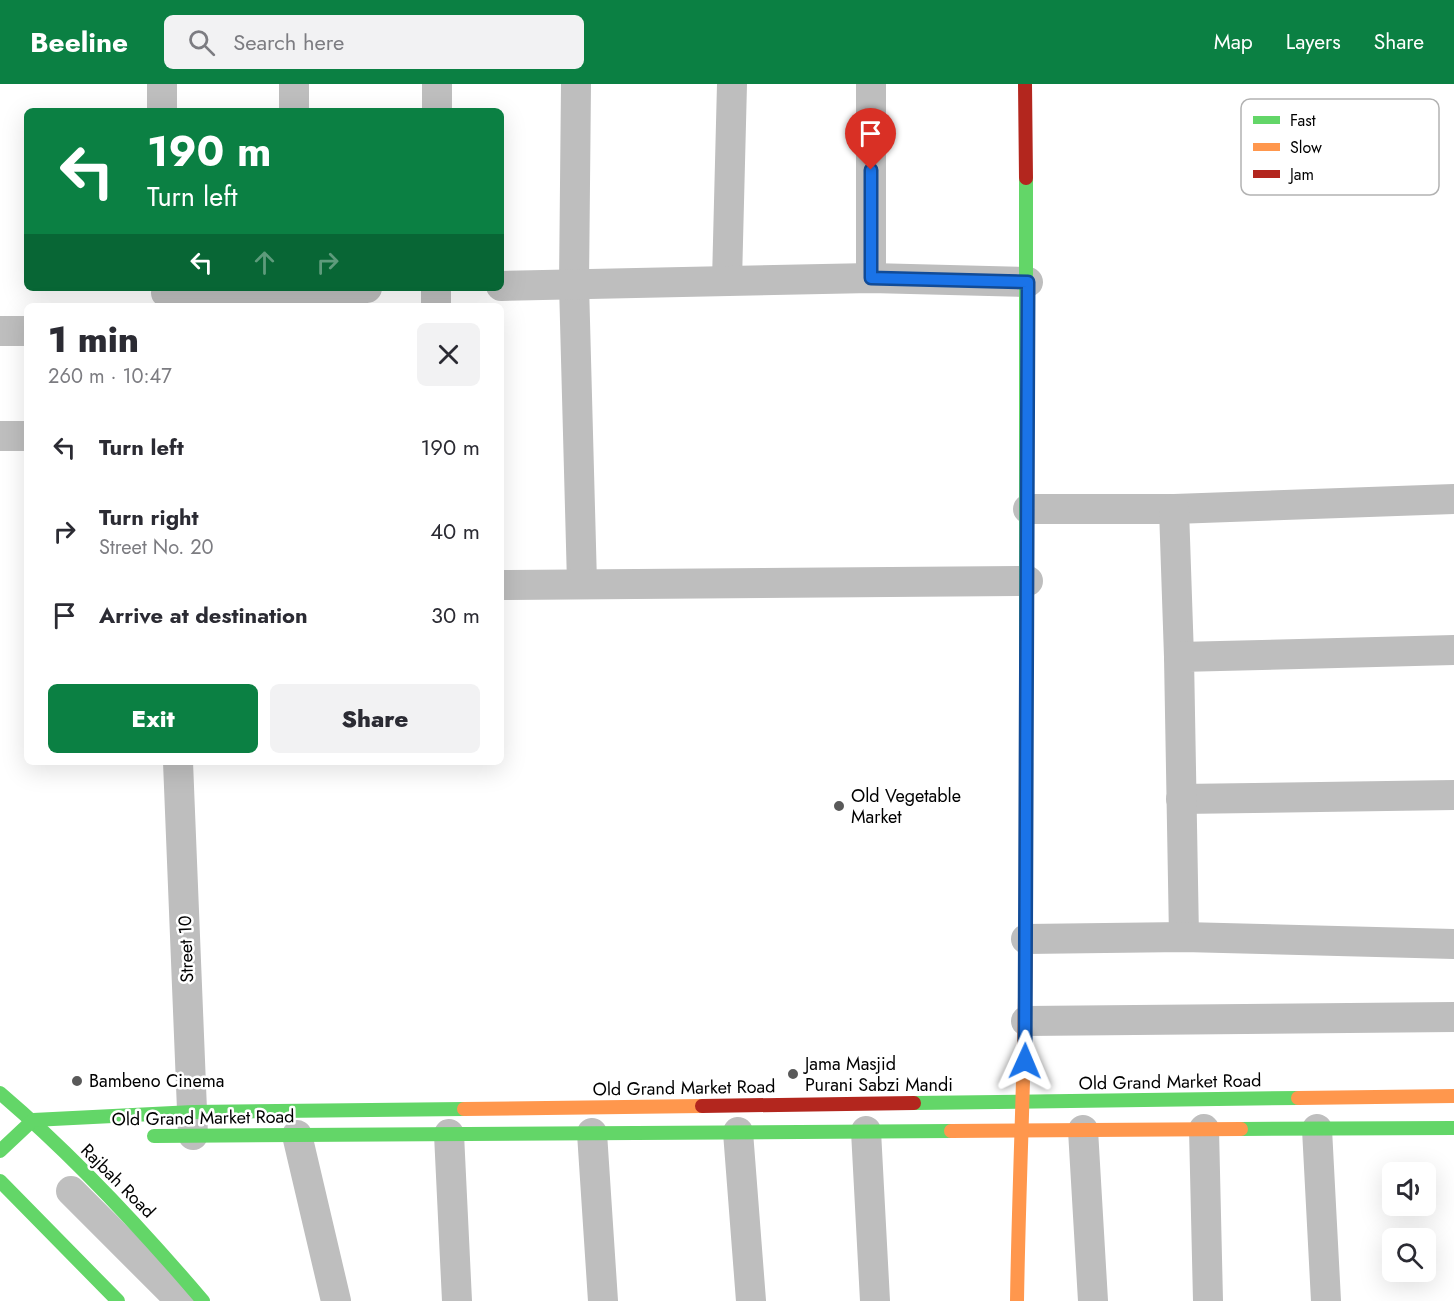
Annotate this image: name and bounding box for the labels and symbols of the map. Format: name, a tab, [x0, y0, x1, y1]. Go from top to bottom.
legend	[1241, 99, 1439, 195]
pin	[845, 108, 896, 170]
text: Fast	[1290, 109, 1316, 132]
text: Slow	[1290, 136, 1322, 159]
text: Jam	[1288, 163, 1314, 186]
place label: Old Vegetable Market	[851, 783, 961, 830]
marker: Old Vegetable Market	[832, 799, 846, 813]
street label: Street 10	[172, 915, 200, 983]
position arrow	[993, 1029, 1057, 1093]
place label: Jama Masjid Purani Sabzi Mandi	[803, 1051, 953, 1098]
marker: Jama Masjid Purani Sabzi Mandi	[786, 1067, 800, 1081]
street label: Old Grand Market Road	[1078, 1067, 1262, 1097]
place label: Bambeno Cinema	[89, 1068, 224, 1094]
street label: Old Grand Market Road	[592, 1073, 776, 1103]
marker: Bambeno Cinema	[70, 1074, 84, 1088]
street label: Old Grand Market Road	[111, 1103, 295, 1133]
street label: Rajbah Road	[75, 1138, 161, 1224]

